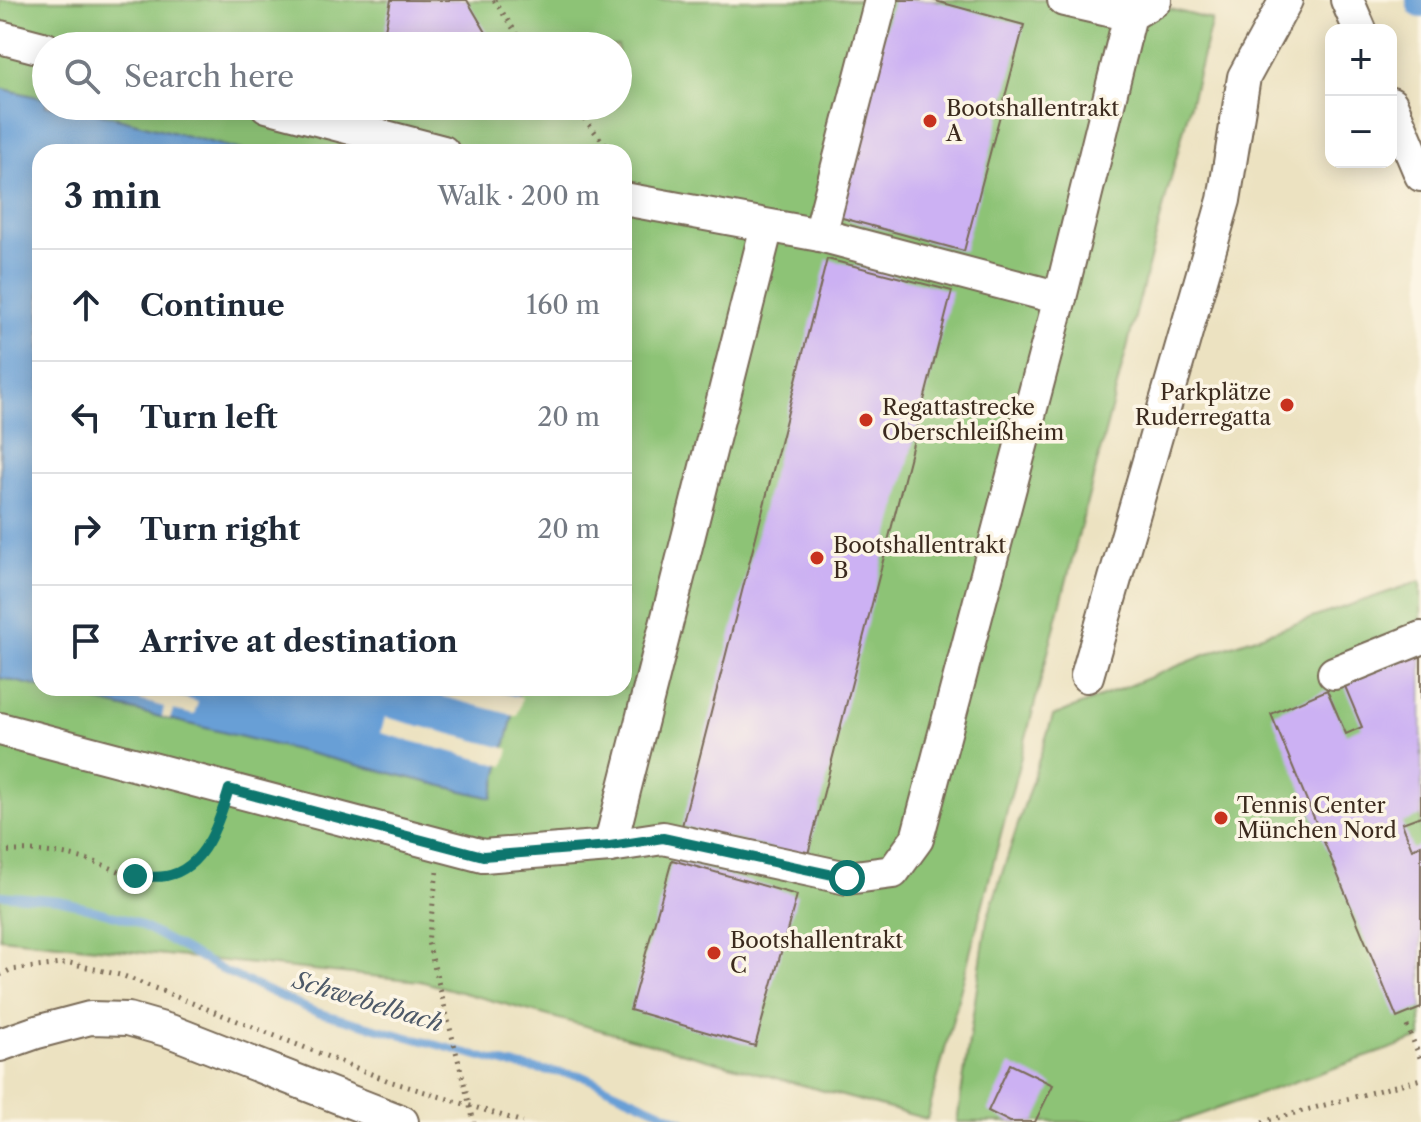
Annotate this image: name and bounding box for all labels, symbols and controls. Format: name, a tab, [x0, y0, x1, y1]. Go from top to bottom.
map controls	[1325, 24, 1397, 168]
button: +	[1325, 24, 1397, 96]
search box	[32, 32, 632, 120]
icon: search	[60, 54, 104, 98]
text: Search here	[124, 58, 294, 95]
place label: Bootshallentrakt A	[945, 95, 1119, 147]
button: −	[1325, 96, 1397, 168]
marker: Bootshallentrakt A	[921, 112, 939, 130]
text: 3 min	[64, 175, 161, 217]
text: Walk · 200 m	[438, 180, 600, 212]
icon: ahead	[64, 283, 108, 327]
text: Continue	[140, 287, 285, 324]
text: 160 m	[526, 289, 600, 321]
place label: Parkplätze Ruderregatta	[1135, 379, 1271, 431]
place label: Regattastrecke Oberschleißheim	[882, 394, 1065, 446]
icon: left	[64, 395, 108, 439]
marker: Parkplätze Ruderregatta	[1278, 396, 1296, 414]
text: Turn left	[140, 399, 277, 436]
text: 20 m	[537, 401, 600, 433]
marker: Regattastrecke Oberschleißheim	[857, 411, 875, 429]
icon: right	[64, 507, 108, 551]
text: Turn right	[140, 511, 300, 548]
text: 20 m	[537, 513, 600, 545]
place label: Bootshallentrakt B	[833, 532, 1006, 584]
marker: Bootshallentrakt B	[808, 549, 826, 567]
icon: arrive	[64, 619, 108, 663]
text: Arrive at destination	[140, 623, 458, 660]
place label: Tennis Center München Nord	[1237, 792, 1397, 844]
marker: Tennis Center München Nord	[1212, 809, 1230, 827]
route end	[117, 858, 153, 894]
route start	[829, 860, 865, 896]
place label: Bootshallentrakt C	[730, 927, 903, 979]
marker: Bootshallentrakt C	[705, 944, 723, 962]
water label: Schwebelbach	[288, 964, 446, 1038]

